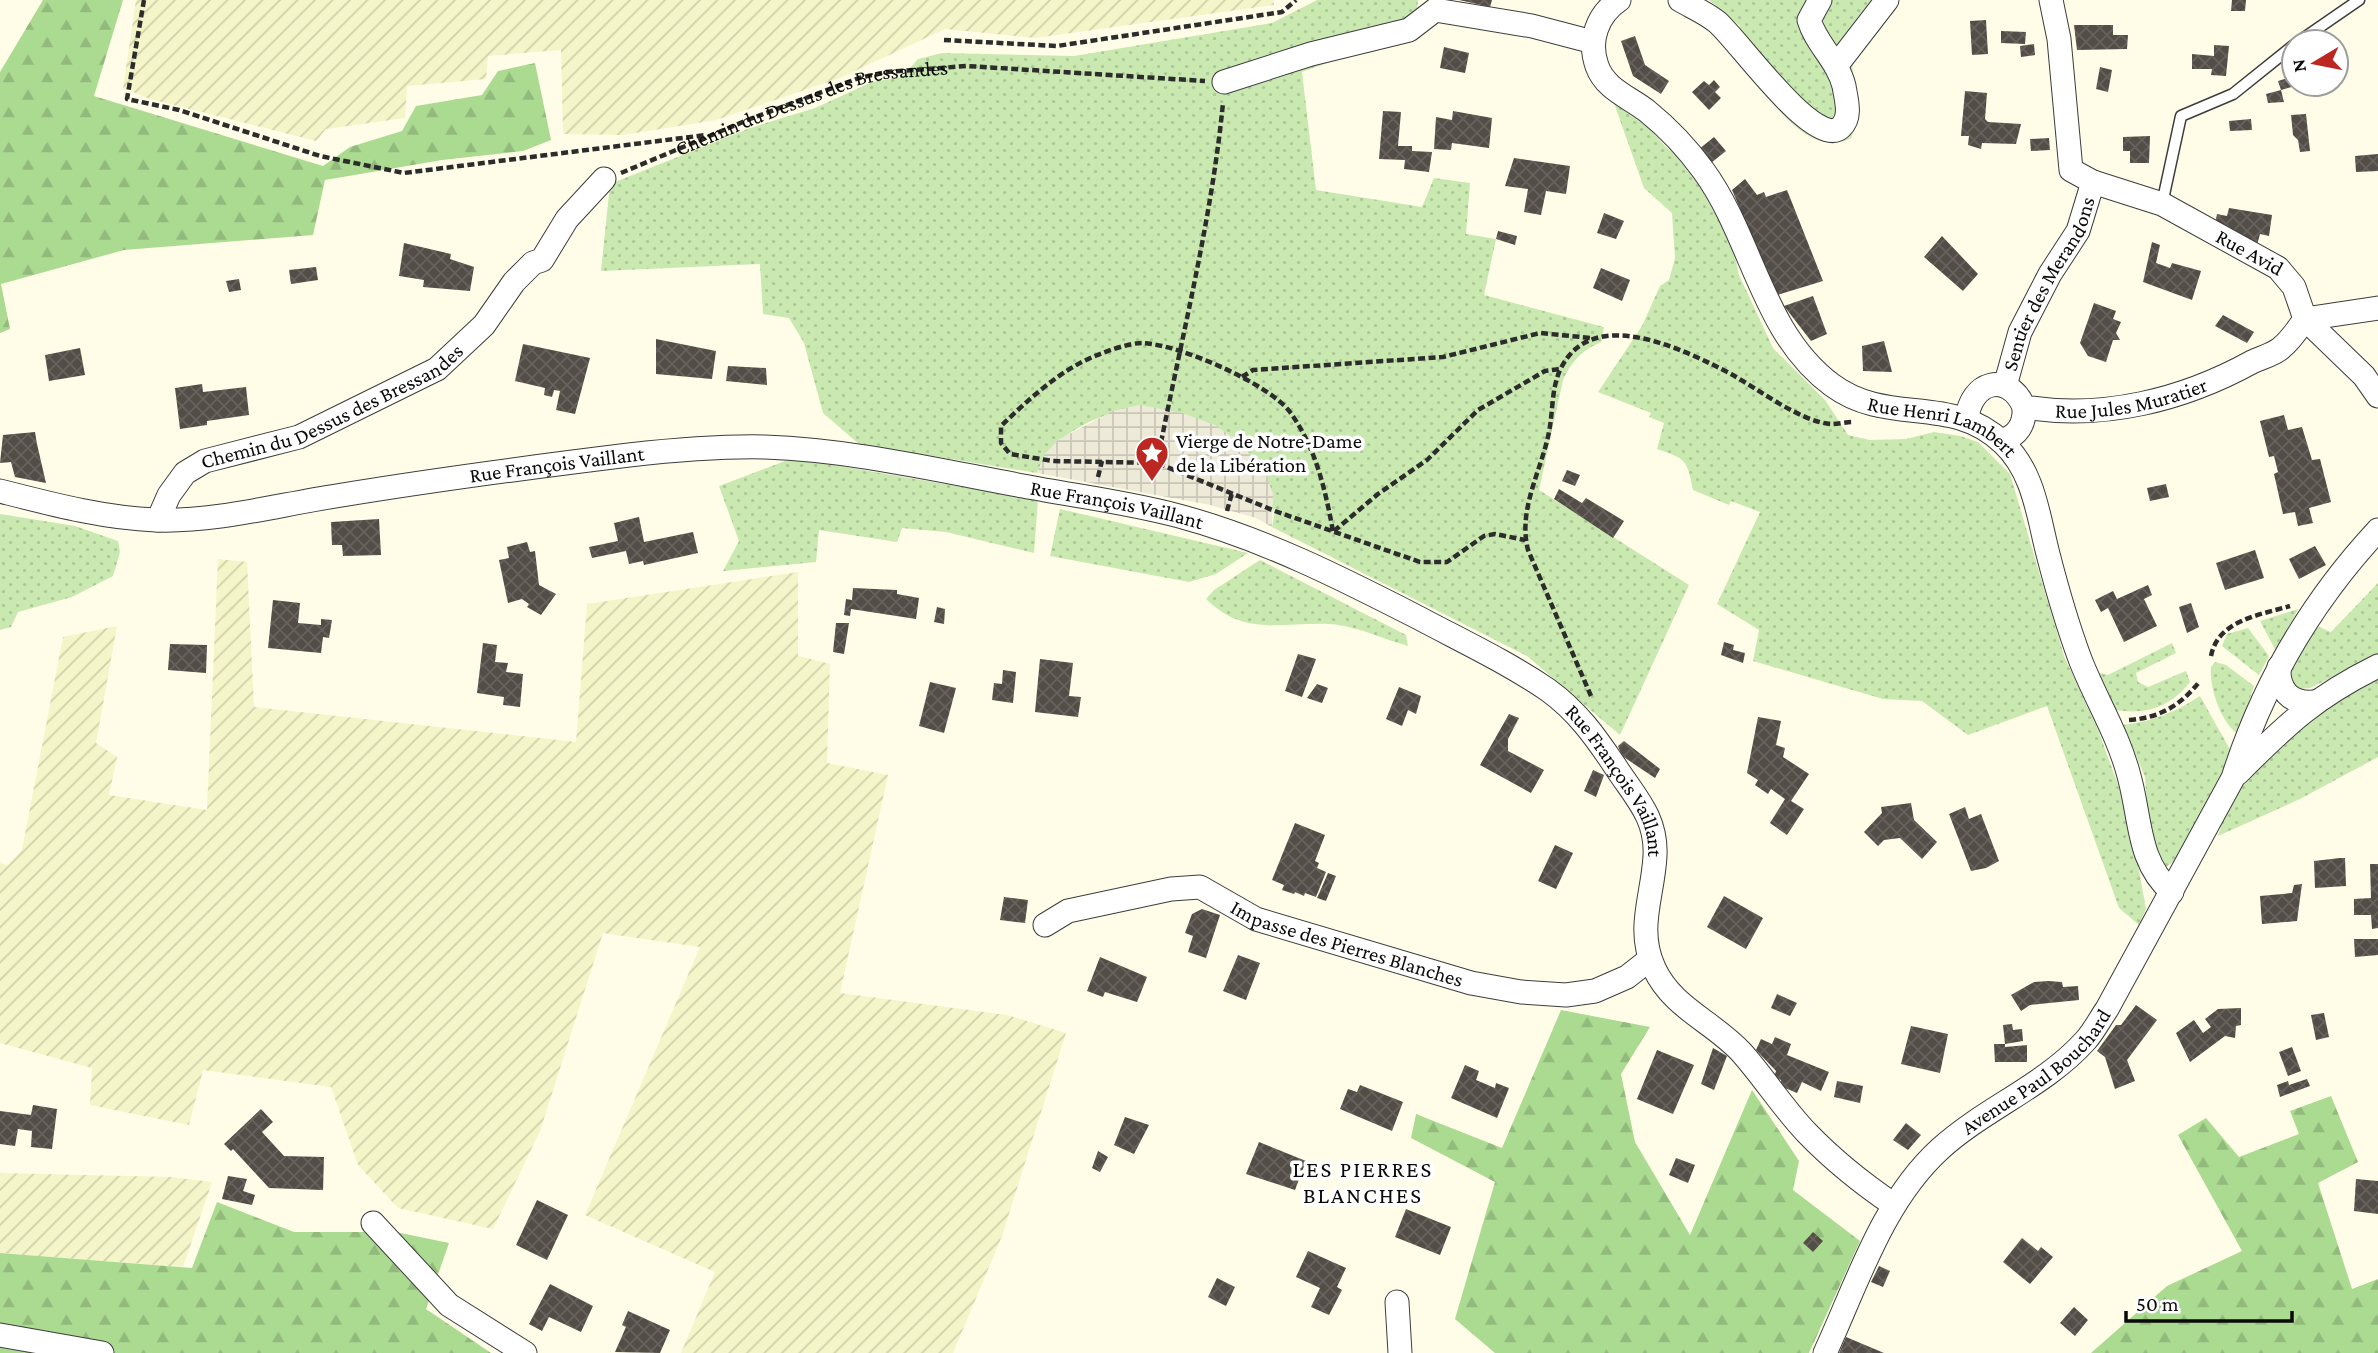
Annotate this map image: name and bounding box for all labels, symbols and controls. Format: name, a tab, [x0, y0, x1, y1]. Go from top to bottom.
north arrow	[2280, 28, 2350, 98]
street label: Chemin du Dessus des Bressandes	[672, 55, 949, 161]
text: N	[2287, 58, 2310, 74]
street label: Sentier des Merandons	[1998, 194, 2100, 374]
street label: Rue Avid	[2212, 224, 2288, 281]
street label: Chemin du Dessus des Bressandes	[198, 339, 468, 474]
street label: Rue Jules Muratier	[2055, 372, 2211, 423]
street label: Rue Henri Lambert	[1865, 391, 2023, 463]
place label: Vierge de Notre-Dame de la Libération	[1176, 429, 1362, 477]
place icon: Vierge de Notre-Dame de la Libération	[1133, 434, 1171, 483]
street label: Rue François Vaillant	[468, 441, 646, 488]
street label: Rue François Vaillant	[1028, 476, 1207, 535]
street label: Rue François Vaillant	[1561, 699, 1667, 858]
street label: Impasse des Pierres Blanches	[1226, 895, 1466, 992]
street label: Avenue Paul Bouchard	[1957, 1005, 2116, 1140]
district label: LES PIERRES BLANCHES	[1293, 1156, 1433, 1208]
scale bar	[2126, 1280, 2292, 1324]
text: 50 m	[2136, 1292, 2179, 1316]

